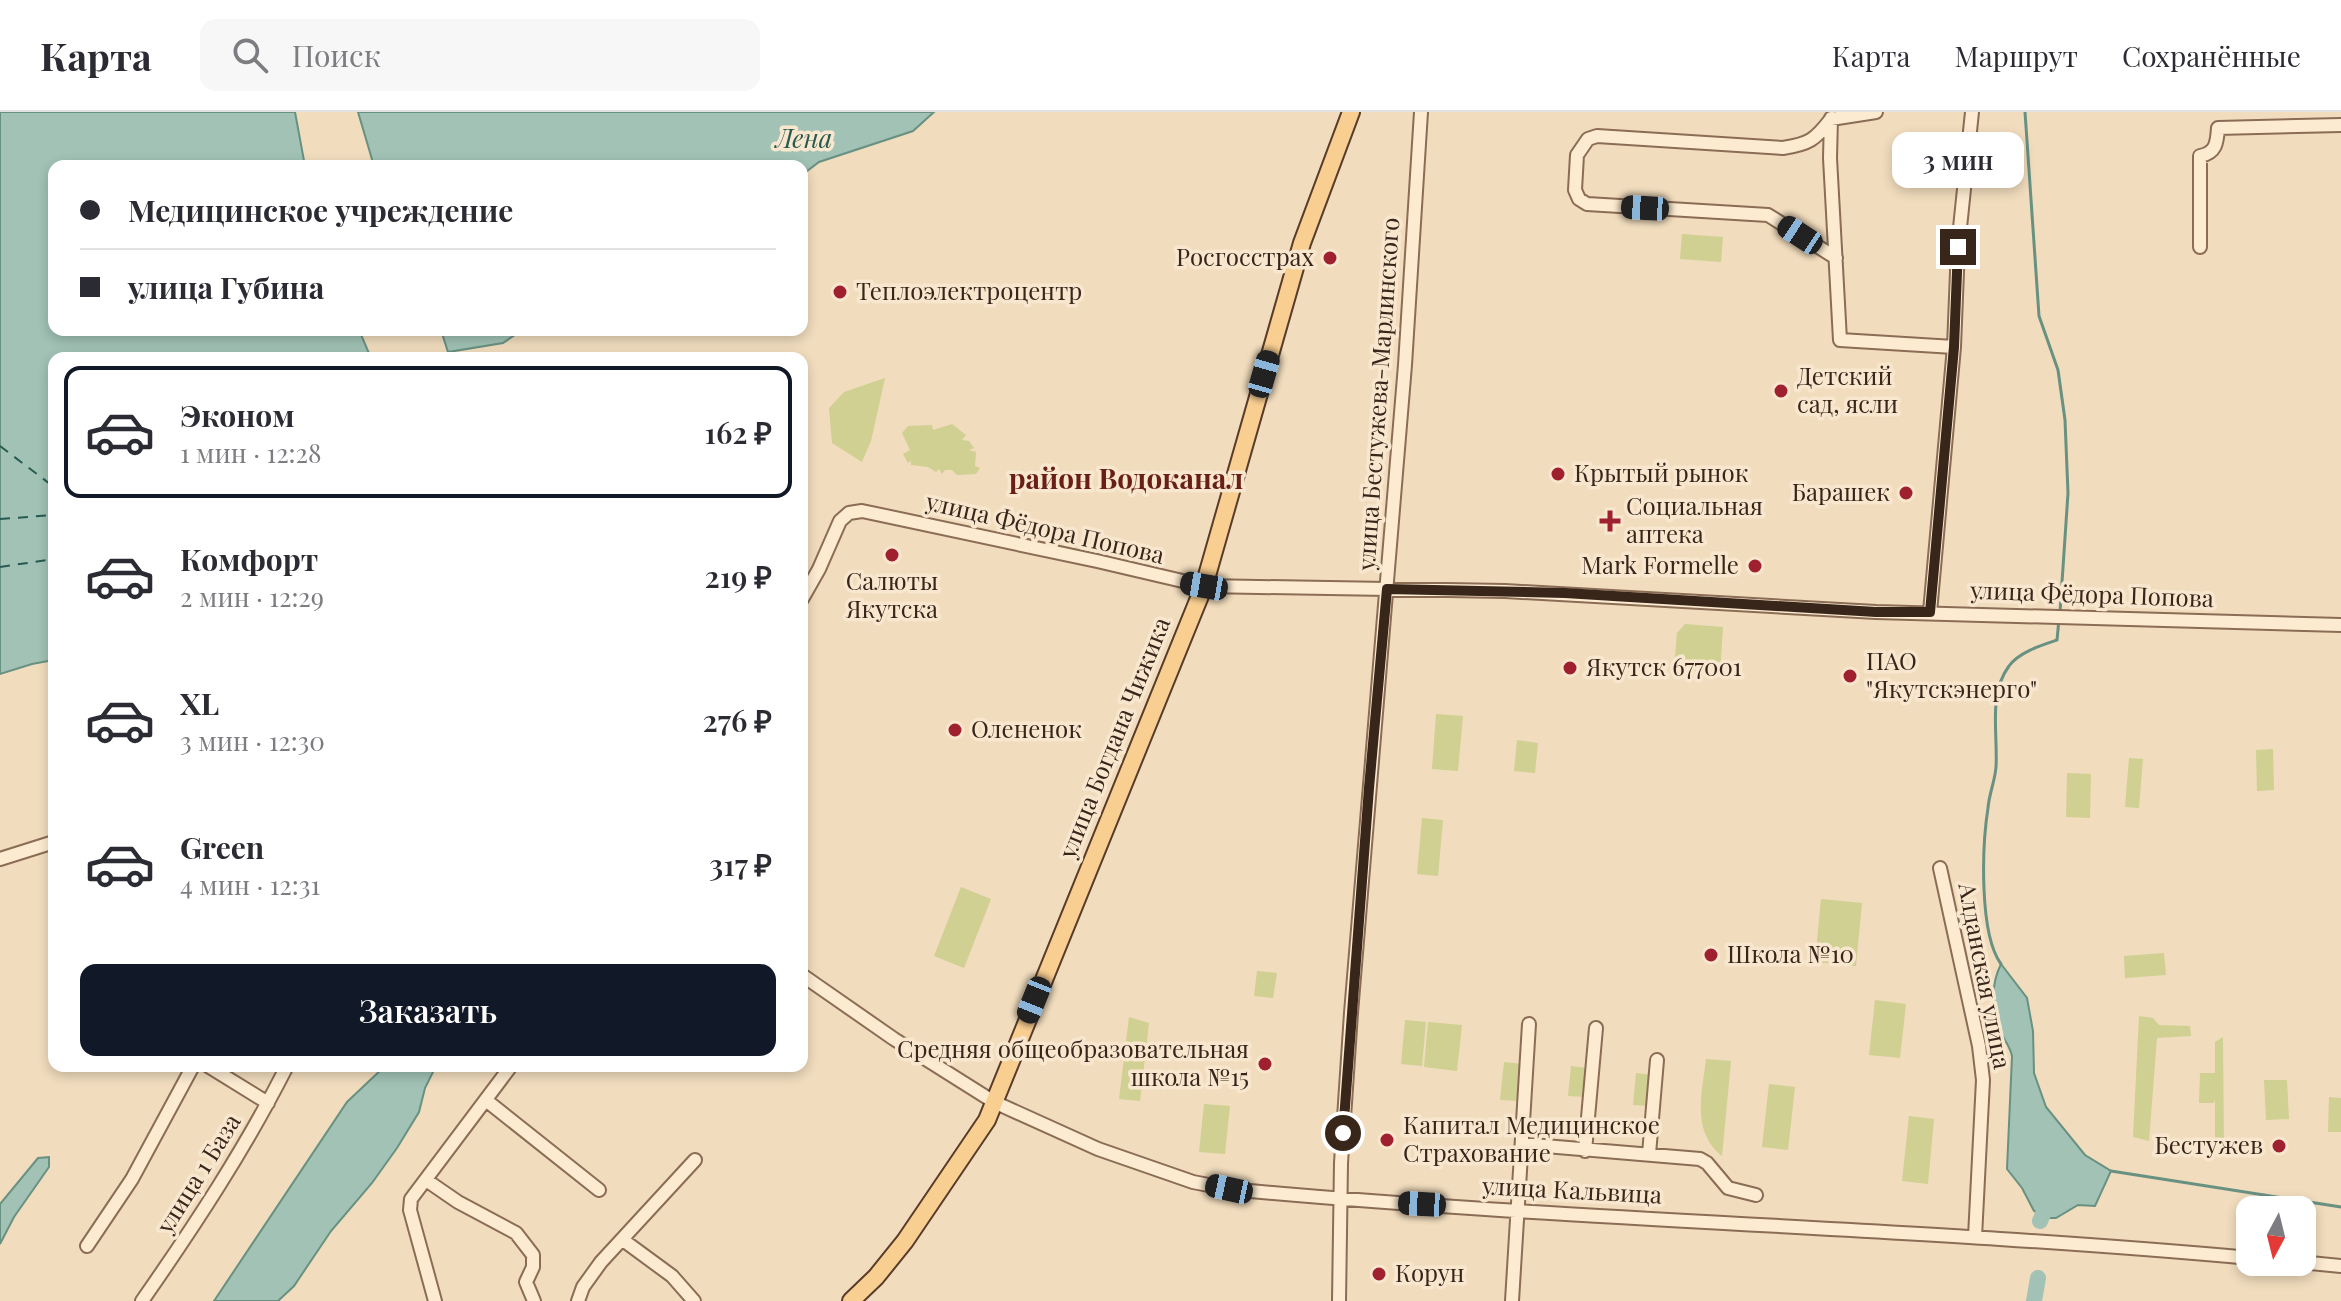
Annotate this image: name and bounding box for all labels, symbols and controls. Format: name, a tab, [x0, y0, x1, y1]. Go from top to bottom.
search box	[200, 19, 760, 91]
text: Карта	[40, 30, 152, 81]
icon: search	[228, 33, 272, 77]
text: Поиск	[292, 35, 381, 75]
text: Карта	[1832, 37, 1910, 74]
text: Маршрут	[1954, 37, 2078, 74]
text: Сохранённые	[2122, 37, 2301, 74]
water label: Лена	[774, 120, 832, 155]
callout: 3 мин	[1892, 131, 2024, 187]
text: 3 мин	[1923, 142, 1993, 177]
text: Медицинское учреждение	[128, 190, 513, 230]
car	[1620, 195, 1670, 221]
car	[1773, 212, 1827, 258]
street label: улица Бестужева-Марлинского	[1349, 216, 1405, 572]
route end	[1940, 229, 1976, 265]
place label: Росгосстрах	[1176, 240, 1315, 272]
marker: Росгосстрах	[1321, 249, 1339, 267]
text: улица Губина	[128, 267, 324, 307]
place label: Теплоэлектроцентр	[856, 274, 1082, 306]
marker: Теплоэлектроцентр	[831, 283, 849, 301]
car	[1246, 348, 1282, 400]
place label: Детский сад, ясли	[1797, 359, 1898, 419]
marker: Детский сад, ясли	[1772, 382, 1790, 400]
text: Эконом	[180, 395, 295, 435]
icon: car	[84, 396, 156, 468]
text: 162 ₽	[705, 412, 772, 452]
text: 1 мин · 12:28	[180, 435, 322, 470]
place label: Крытый рынок	[1574, 456, 1749, 488]
district label: район Водоканал	[1009, 459, 1243, 496]
marker: Крытый рынок	[1549, 465, 1567, 483]
place label: Барашек	[1792, 475, 1890, 507]
street label: улица Фёдора Попова	[922, 484, 1168, 570]
marker: Барашек	[1897, 484, 1915, 502]
place label: Социальная аптека	[1626, 489, 1763, 549]
marker: Социальная аптека	[1601, 512, 1619, 530]
text: Комфорт	[180, 539, 318, 579]
icon: car	[84, 540, 156, 612]
marker: Салюты Якутска	[883, 546, 901, 564]
place label: Mark Formelle	[1581, 548, 1739, 580]
text: 219 ₽	[705, 556, 772, 596]
marker: Mark Formelle	[1746, 557, 1764, 575]
place label: Салюты Якутска	[845, 564, 938, 624]
car	[1178, 570, 1230, 602]
street label: улица Фёдора Попова	[1969, 573, 2215, 613]
text: 2 мин · 12:29	[180, 579, 324, 614]
street label: улица Богдана Чижика	[1050, 612, 1176, 863]
place label: ПАО "Якутскэнерго"	[1866, 644, 2037, 704]
place label: Якутск 677001	[1585, 650, 1742, 682]
marker: Якутск 677001	[1561, 659, 1579, 677]
marker: ПАО "Якутскэнерго"	[1841, 667, 1859, 685]
text: XL	[180, 683, 219, 723]
icon: car	[84, 684, 156, 756]
text: 276 ₽	[703, 700, 772, 740]
place label: Олененок	[971, 712, 1082, 744]
marker: Олененок	[946, 721, 964, 739]
text: 3 мин · 12:30	[180, 723, 325, 758]
text: Green	[180, 827, 264, 867]
icon: car	[84, 828, 156, 900]
text: 317 ₽	[709, 844, 772, 884]
text: 4 мин · 12:31	[180, 867, 320, 902]
street label: Алданская улица	[1952, 879, 2020, 1071]
place label: Школа №10	[1727, 937, 1854, 969]
marker: Школа №10	[1702, 946, 1720, 964]
button: Заказать	[80, 964, 776, 1056]
car	[1014, 973, 1054, 1027]
place label: Средняя общеобразовательная школа №15	[897, 1032, 1249, 1092]
marker: Средняя общеобразовательная школа №15	[1256, 1055, 1274, 1073]
street label: улица 1 База	[147, 1107, 247, 1240]
place label: Капитал Медицинское Страхование	[1403, 1108, 1660, 1168]
route start	[1325, 1115, 1361, 1151]
place label: Бестужев	[2154, 1128, 2263, 1160]
marker: Капитал Медицинское Страхование	[1378, 1131, 1396, 1149]
marker: Бестужев	[2270, 1137, 2288, 1155]
street label: улица Кальвица	[1480, 1168, 1663, 1210]
car	[1203, 1172, 1255, 1206]
car	[1397, 1191, 1447, 1217]
north arrow	[2236, 1196, 2316, 1276]
map controls	[2236, 1196, 2316, 1276]
place label: Корун	[1395, 1256, 1465, 1288]
marker: Корун	[1370, 1265, 1388, 1283]

